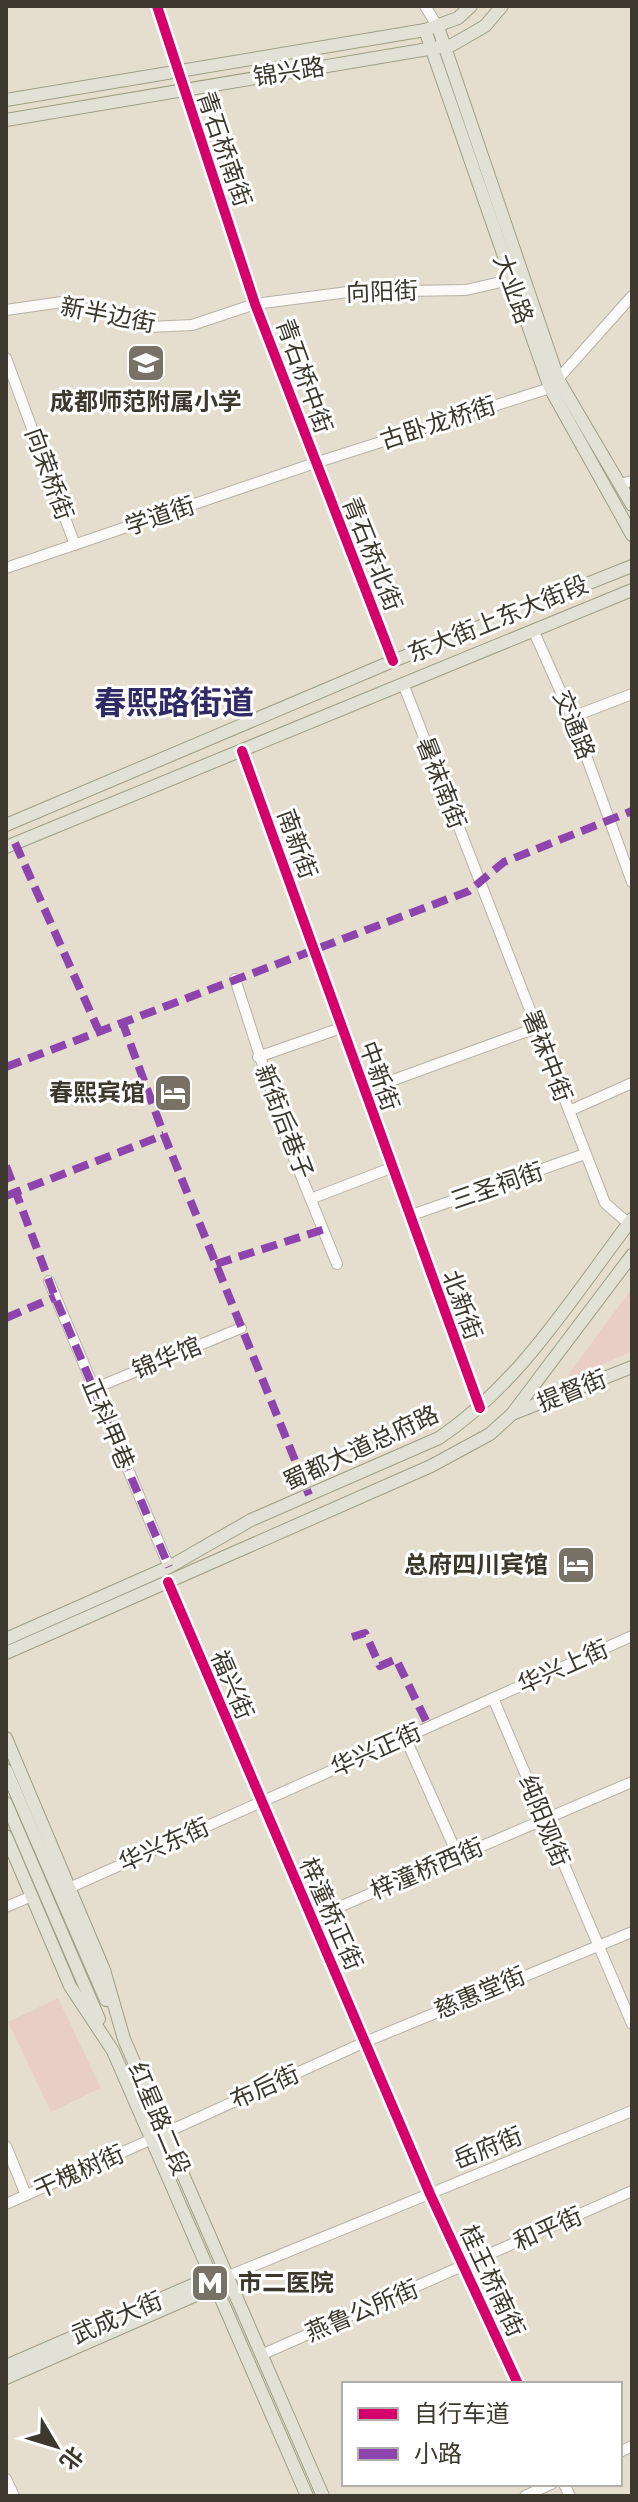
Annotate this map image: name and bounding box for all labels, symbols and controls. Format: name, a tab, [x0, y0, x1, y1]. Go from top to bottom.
street label: 锦兴路	[251, 51, 327, 93]
street label: 青石桥南街	[189, 87, 259, 211]
street label: 大业路	[486, 250, 540, 328]
street label: 向阳街	[345, 275, 419, 309]
street label: 新半边街	[58, 290, 158, 340]
street label: 青石桥中街	[268, 314, 340, 438]
school or university icon: 成都师范附属小学	[125, 342, 167, 384]
place label: 成都师范附属小学	[50, 386, 242, 418]
street label: 古卧龙桥街	[376, 389, 500, 457]
street label: 向荣桥街	[18, 423, 80, 525]
street label: 学道街	[121, 489, 199, 543]
street label: 青石桥北街	[335, 492, 409, 616]
street label: 东大街上东大街段	[403, 568, 593, 670]
district label: 春熙路街道	[94, 682, 254, 725]
street label: 交通路	[546, 686, 602, 764]
street label: 暑袜南街	[409, 732, 473, 834]
street label: 南新街	[270, 805, 324, 883]
street label: 署袜中街	[515, 1005, 579, 1107]
street label: 中新街	[352, 1037, 406, 1115]
street label: 新街后巷子	[248, 1060, 320, 1184]
hotel icon: 春熙宾馆	[152, 1072, 194, 1114]
place label: 春熙宾馆	[49, 1077, 145, 1109]
street label: 三圣祠街	[446, 1155, 548, 1217]
street label: 北新街	[435, 1266, 489, 1344]
street label: 锦华馆	[128, 1330, 206, 1386]
street label: 提督街	[533, 1363, 611, 1419]
street label: 正科甲巷	[75, 1374, 141, 1474]
street label: 蜀都大道总府路	[278, 1398, 444, 1498]
hotel icon: 总府四川宾馆	[555, 1544, 597, 1586]
place label: 总府四川宾馆	[404, 1549, 548, 1581]
street label: 华兴上街	[513, 1633, 613, 1701]
street label: 福兴街	[203, 1646, 261, 1724]
street label: 华兴正街	[326, 1716, 426, 1784]
street label: 纯阳观街	[511, 1771, 577, 1871]
street label: 华兴东街	[114, 1811, 214, 1879]
street label: 梓潼桥西街	[366, 1831, 488, 1907]
street label: 梓潼桥正街	[292, 1853, 370, 1975]
street label: 慈惠堂街	[430, 1960, 530, 2026]
street label: 红星路二段	[121, 2058, 197, 2180]
street label: 布后街	[226, 2058, 304, 2116]
street label: 岳府街	[449, 2120, 527, 2176]
street label: 干槐树街	[29, 2138, 129, 2206]
street label: 和平街	[509, 2200, 587, 2258]
street label: 桂王桥南街	[452, 2220, 532, 2342]
metro station icon: 市二医院	[189, 2262, 231, 2304]
place label: 市二医院	[238, 2267, 334, 2299]
street label: 燕鲁公所街	[301, 2273, 423, 2349]
street label: 武成大街	[67, 2285, 167, 2351]
legend	[342, 2382, 622, 2486]
text: 自行车道	[414, 2398, 510, 2430]
north arrow	[16, 2406, 96, 2486]
text: 小路	[414, 2438, 462, 2470]
text: 北	[52, 2440, 90, 2476]

